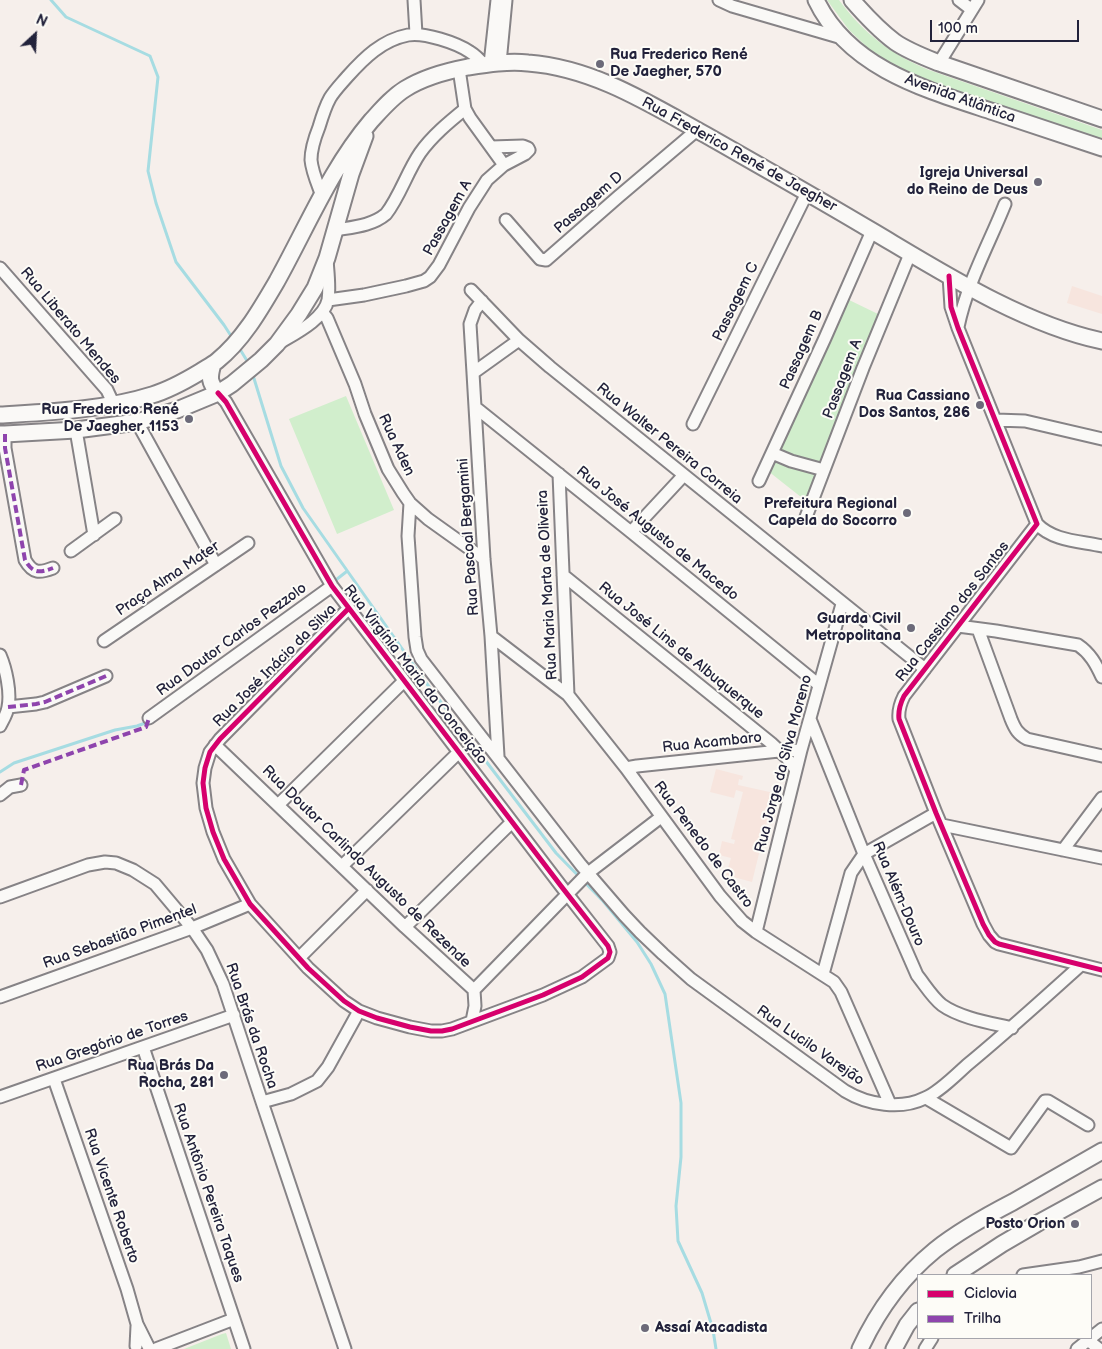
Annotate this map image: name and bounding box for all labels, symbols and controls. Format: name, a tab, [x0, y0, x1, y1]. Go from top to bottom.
north arrow	[10, 10, 60, 60]
scale bar	[932, 10, 1081, 42]
text: N	[33, 11, 50, 31]
text: 100 m	[938, 19, 978, 38]
place label: Rua Frederico René De Jaegher, 570	[610, 46, 748, 81]
marker: Rua Frederico René De Jaegher, 570	[594, 58, 606, 70]
street label: Avenida Atlântica	[902, 71, 1018, 127]
street label: Rua Frederico René de Jaegher	[638, 94, 840, 216]
place label: Igreja Universal do Reino de Deus	[907, 164, 1028, 199]
street label: Passagem D	[551, 168, 627, 238]
marker: Igreja Universal do Reino de Deus	[1032, 176, 1044, 188]
street label: Passagem A	[420, 177, 476, 259]
street label: Passagem C	[709, 260, 763, 344]
street label: Rua Liberato Mendes	[16, 264, 124, 388]
street label: Passagem B	[776, 308, 828, 392]
street label: Passagem A	[820, 337, 866, 421]
street label: Rua Walter Pereira Correia	[593, 380, 745, 508]
place label: Rua Cassiano Dos Santos, 286	[859, 387, 970, 422]
marker: Rua Cassiano Dos Santos, 286	[974, 399, 986, 411]
place label: Rua Frederico René De Jaegher, 1153	[41, 401, 179, 436]
street label: Rua Aden	[374, 411, 418, 479]
marker: Rua Frederico René De Jaegher, 1153	[183, 413, 195, 425]
street label: Rua Pascoal Bergamini	[455, 458, 483, 616]
street label: Rua José Augusto de Macedo	[572, 463, 742, 605]
street label: Rua Maria Marta de Oliveira	[534, 489, 562, 681]
place label: Prefeitura Regional Capela do Socorro	[764, 495, 897, 530]
marker: Prefeitura Regional Capela do Socorro	[901, 507, 913, 519]
street label: Praça Alma Mater	[113, 538, 223, 620]
street label: Rua Cassiano dos Santos	[893, 538, 1013, 686]
street label: Rua Doutor Carlos Pezzolo	[153, 579, 311, 701]
street label: Rua José Lins de Albuquerque	[595, 579, 767, 723]
street label: Rua Virgínia Maria da Conceição	[339, 581, 491, 769]
street label: Rua José Inácio da Silva	[210, 601, 340, 731]
place label: Guarda Civil Metropolitana	[805, 610, 901, 645]
marker: Guarda Civil Metropolitana	[905, 622, 917, 634]
street label: Rua Jorge da Silva Moreno	[752, 673, 816, 855]
street label: Rua Acambaro	[661, 729, 763, 757]
street label: Rua Doutor Carlindo Augusto de Rezende	[258, 762, 474, 972]
street label: Rua Penedo de Castro	[649, 778, 757, 912]
street label: Rua Além-Douro	[868, 839, 928, 949]
street label: Rua Sebastião Pimentel	[41, 901, 199, 973]
street label: Rua Brás da Rocha	[221, 961, 281, 1091]
street label: Rua Lucilo Varejão	[753, 1002, 867, 1090]
street label: Rua Gregório de Torres	[33, 1007, 191, 1077]
place label: Rua Brás Da Rocha, 281	[127, 1057, 214, 1092]
marker: Rua Brás Da Rocha, 281	[218, 1069, 230, 1081]
street label: Rua Antônio Pereira Taques	[169, 1101, 247, 1285]
street label: Rua Vicente Roberto	[79, 1126, 143, 1266]
place label: Posto Orion	[985, 1215, 1065, 1233]
marker: Posto Orion	[1069, 1218, 1081, 1230]
legend	[917, 1274, 1092, 1339]
text: Ciclovia	[964, 1284, 1017, 1303]
text: Trilha	[964, 1309, 1001, 1328]
place label: Assaí Atacadista	[655, 1319, 767, 1337]
marker: Assaí Atacadista	[639, 1322, 651, 1334]

